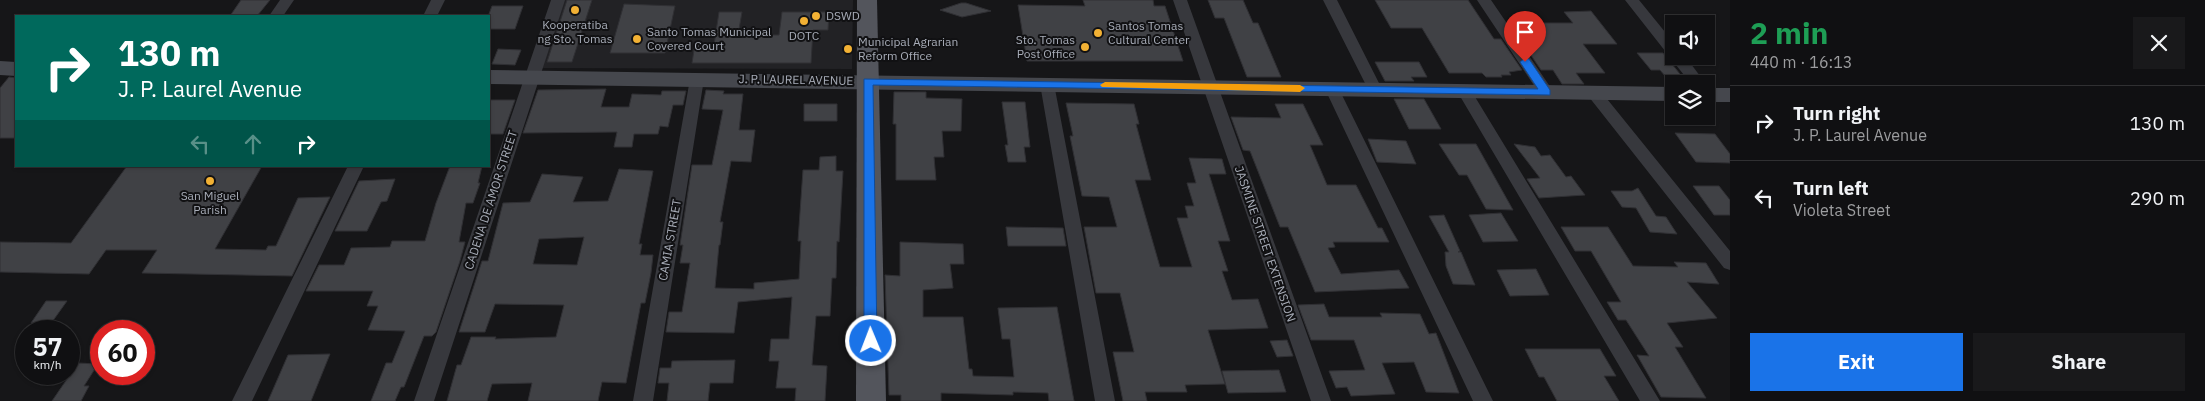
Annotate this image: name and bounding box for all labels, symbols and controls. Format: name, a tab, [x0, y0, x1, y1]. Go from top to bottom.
marker: Kooperatiba ng Sto. Tomas	[569, 4, 581, 16]
place label: DSWD	[826, 8, 860, 23]
marker: DSWD	[810, 10, 822, 22]
pin	[1504, 11, 1546, 62]
text: 2 min	[1750, 13, 1828, 52]
marker: DOTC	[798, 15, 810, 27]
map controls	[1665, 15, 1715, 125]
button: sound	[1665, 15, 1715, 65]
place label: Kooperatiba ng Sto. Tomas	[537, 17, 613, 46]
button: close	[2133, 17, 2185, 69]
place label: Santos Tomas Cultural Center	[1108, 18, 1190, 47]
icon: arrive	[1511, 18, 1539, 46]
place label: Santo Tomas Municipal Covered Court	[647, 24, 771, 53]
marker: Santos Tomas Cultural Center	[1092, 27, 1104, 39]
place label: DOTC	[789, 28, 820, 43]
text: 130 m	[118, 30, 221, 76]
place label: Sto. Tomas Post Office	[1016, 32, 1075, 61]
marker: Santo Tomas Municipal Covered Court	[631, 33, 643, 45]
place label: Municipal Agrarian Reform Office	[858, 34, 958, 63]
icon: right	[35, 35, 100, 100]
marker: Sto. Tomas Post Office	[1079, 41, 1091, 53]
marker: Municipal Agrarian Reform Office	[842, 43, 854, 55]
text: 440 m · 16:13	[1750, 52, 1852, 72]
street label: J. P. LAUREL AVENUE	[739, 71, 853, 88]
text: J. P. Laurel Avenue	[118, 74, 302, 103]
button: layers	[1665, 75, 1715, 125]
text: Turn right	[1793, 101, 1880, 125]
icon: right	[1750, 109, 1778, 137]
text: 130 m	[2130, 111, 2185, 135]
text: J. P. Laurel Avenue	[1793, 125, 1927, 145]
street label: CADENA DE AMOR STREET	[461, 128, 520, 271]
icon: left	[186, 130, 214, 158]
icon: ahead	[239, 130, 267, 158]
icon: right	[292, 130, 320, 158]
street label: JASMINE STREET EXTENSION	[1232, 164, 1299, 324]
marker: San Miguel Parish	[204, 175, 216, 187]
text: Turn left	[1793, 176, 1869, 200]
icon: left	[1750, 184, 1778, 212]
text: 290 m	[2130, 186, 2185, 210]
place label: San Miguel Parish	[181, 188, 239, 217]
street label: CAMIA STREET	[655, 198, 684, 282]
text: Violeta Street	[1793, 200, 1891, 220]
position arrow	[844, 314, 896, 366]
speed limit sign: 60	[90, 320, 155, 385]
text: 57	[32, 330, 63, 363]
button: Exit	[1750, 333, 1963, 391]
button: Share	[1973, 333, 2185, 391]
text: km/h	[33, 357, 62, 372]

